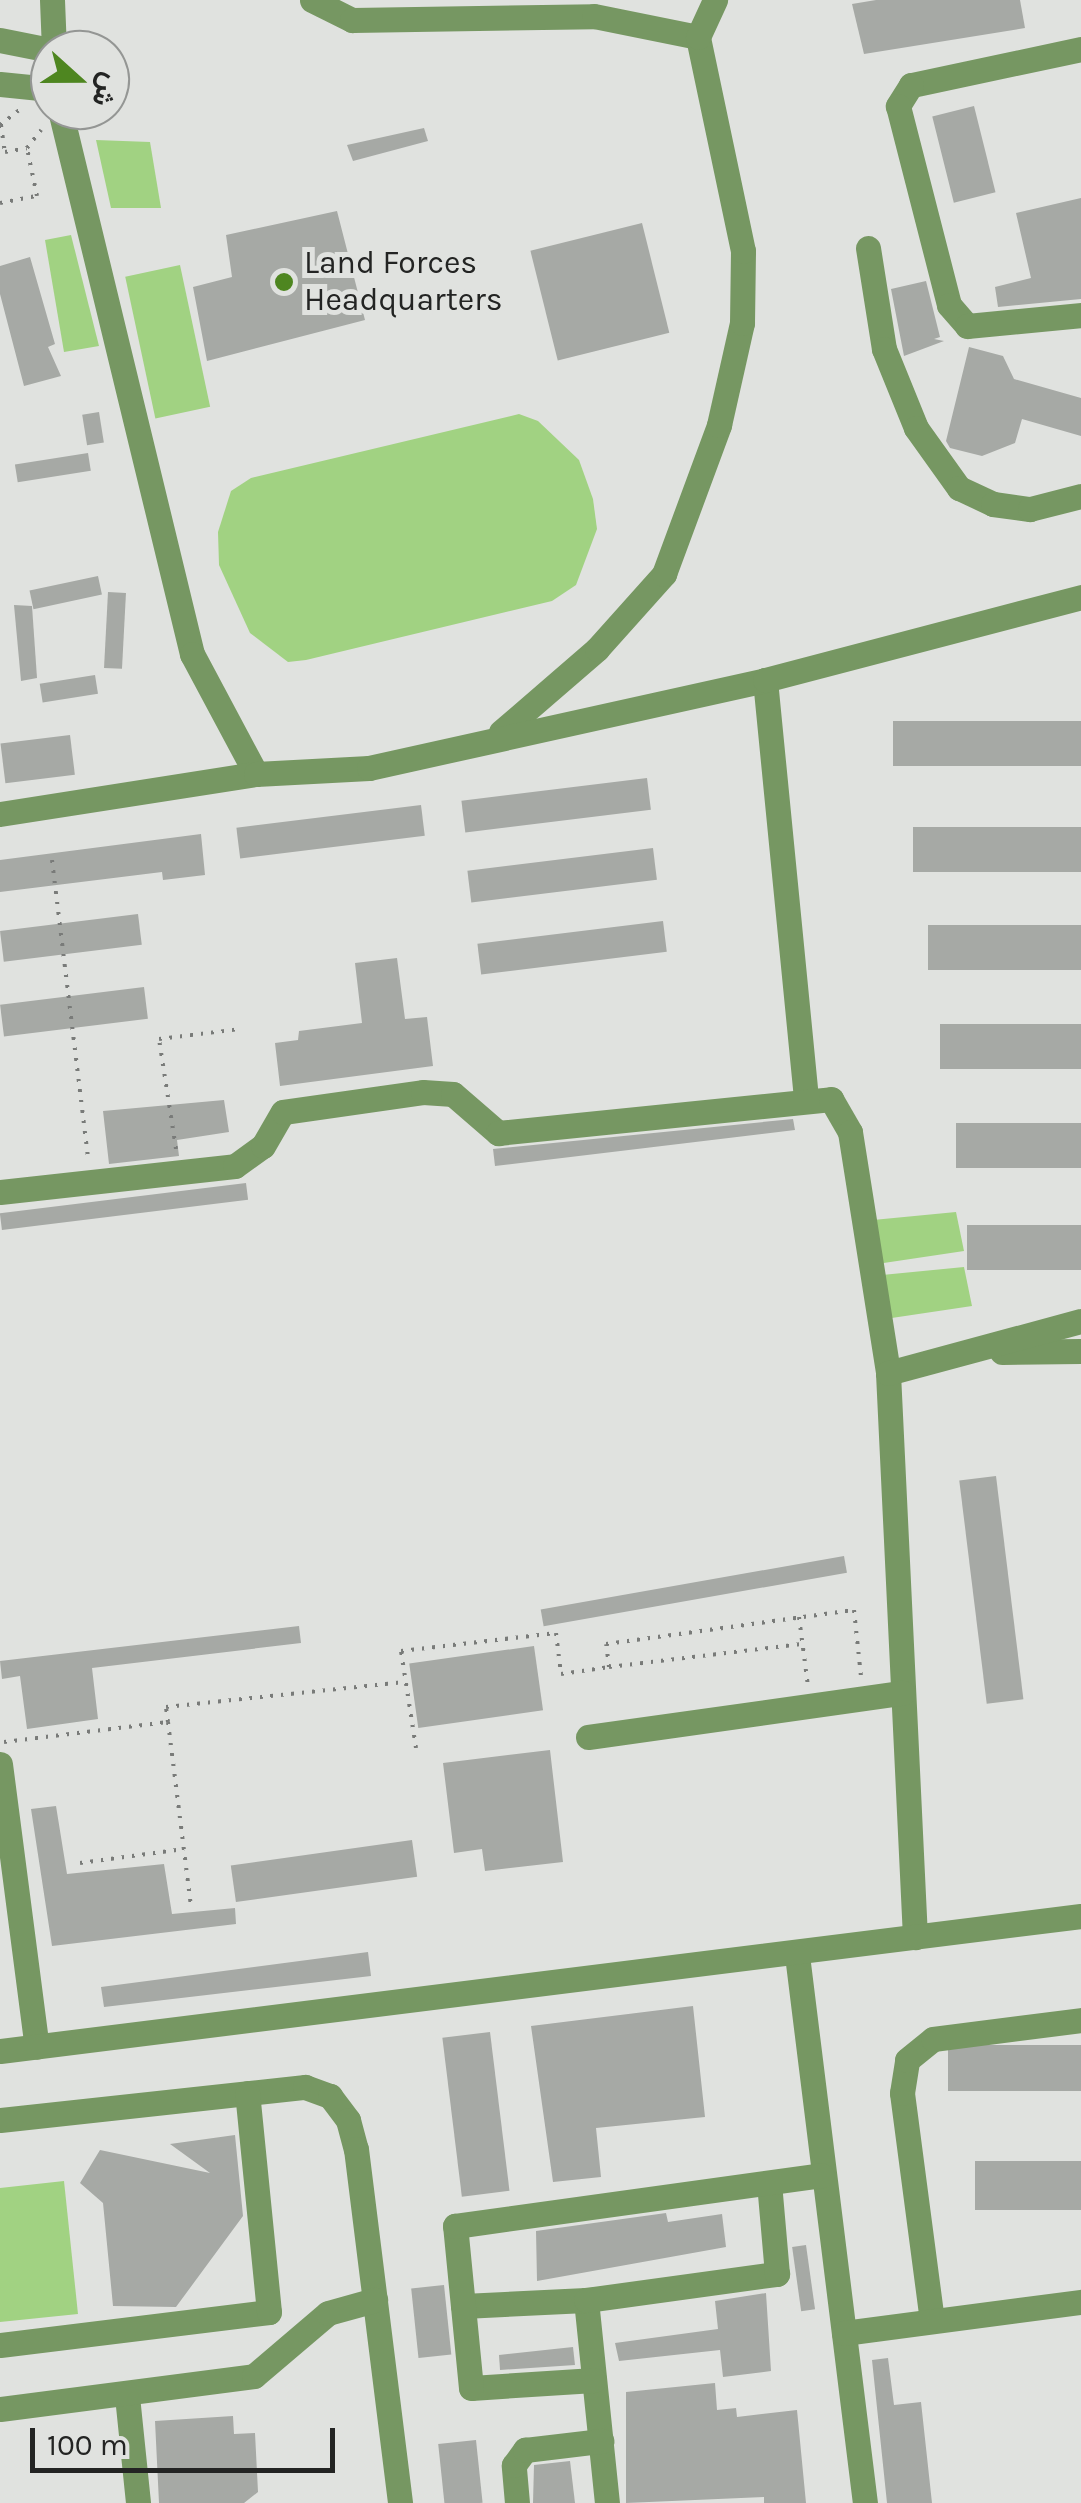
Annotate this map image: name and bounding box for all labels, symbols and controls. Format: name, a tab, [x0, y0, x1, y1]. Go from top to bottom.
north arrow	[30, 30, 130, 130]
text: ش	[85, 69, 128, 112]
place label: Land Forces Headquarters	[304, 245, 503, 320]
marker: Land Forces Headquarters	[273, 271, 295, 293]
scale bar	[35, 2408, 340, 2470]
text: 100 m	[47, 2427, 128, 2463]

